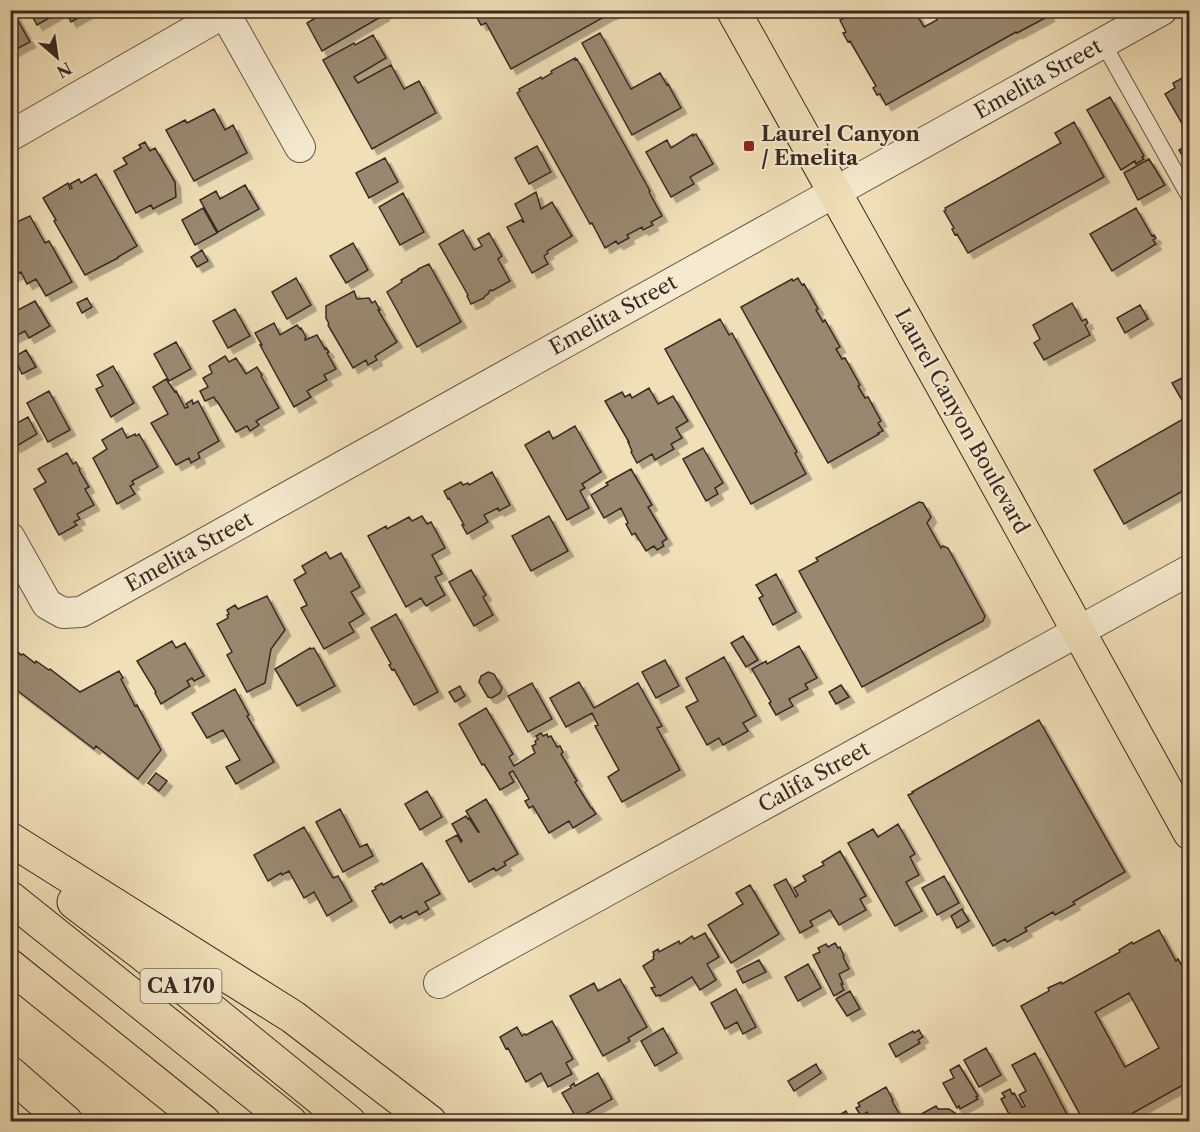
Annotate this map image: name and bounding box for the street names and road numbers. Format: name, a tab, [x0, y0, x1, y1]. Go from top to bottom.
street label: Emelita Street	[970, 33, 1106, 124]
street label: Emelita Street	[545, 269, 681, 360]
street label: Laurel Canyon Boulevard	[890, 304, 1035, 538]
street label: Emelita Street	[121, 506, 257, 597]
street label: Califa Street	[754, 735, 874, 817]
road number: CA 170	[140, 969, 222, 1003]

